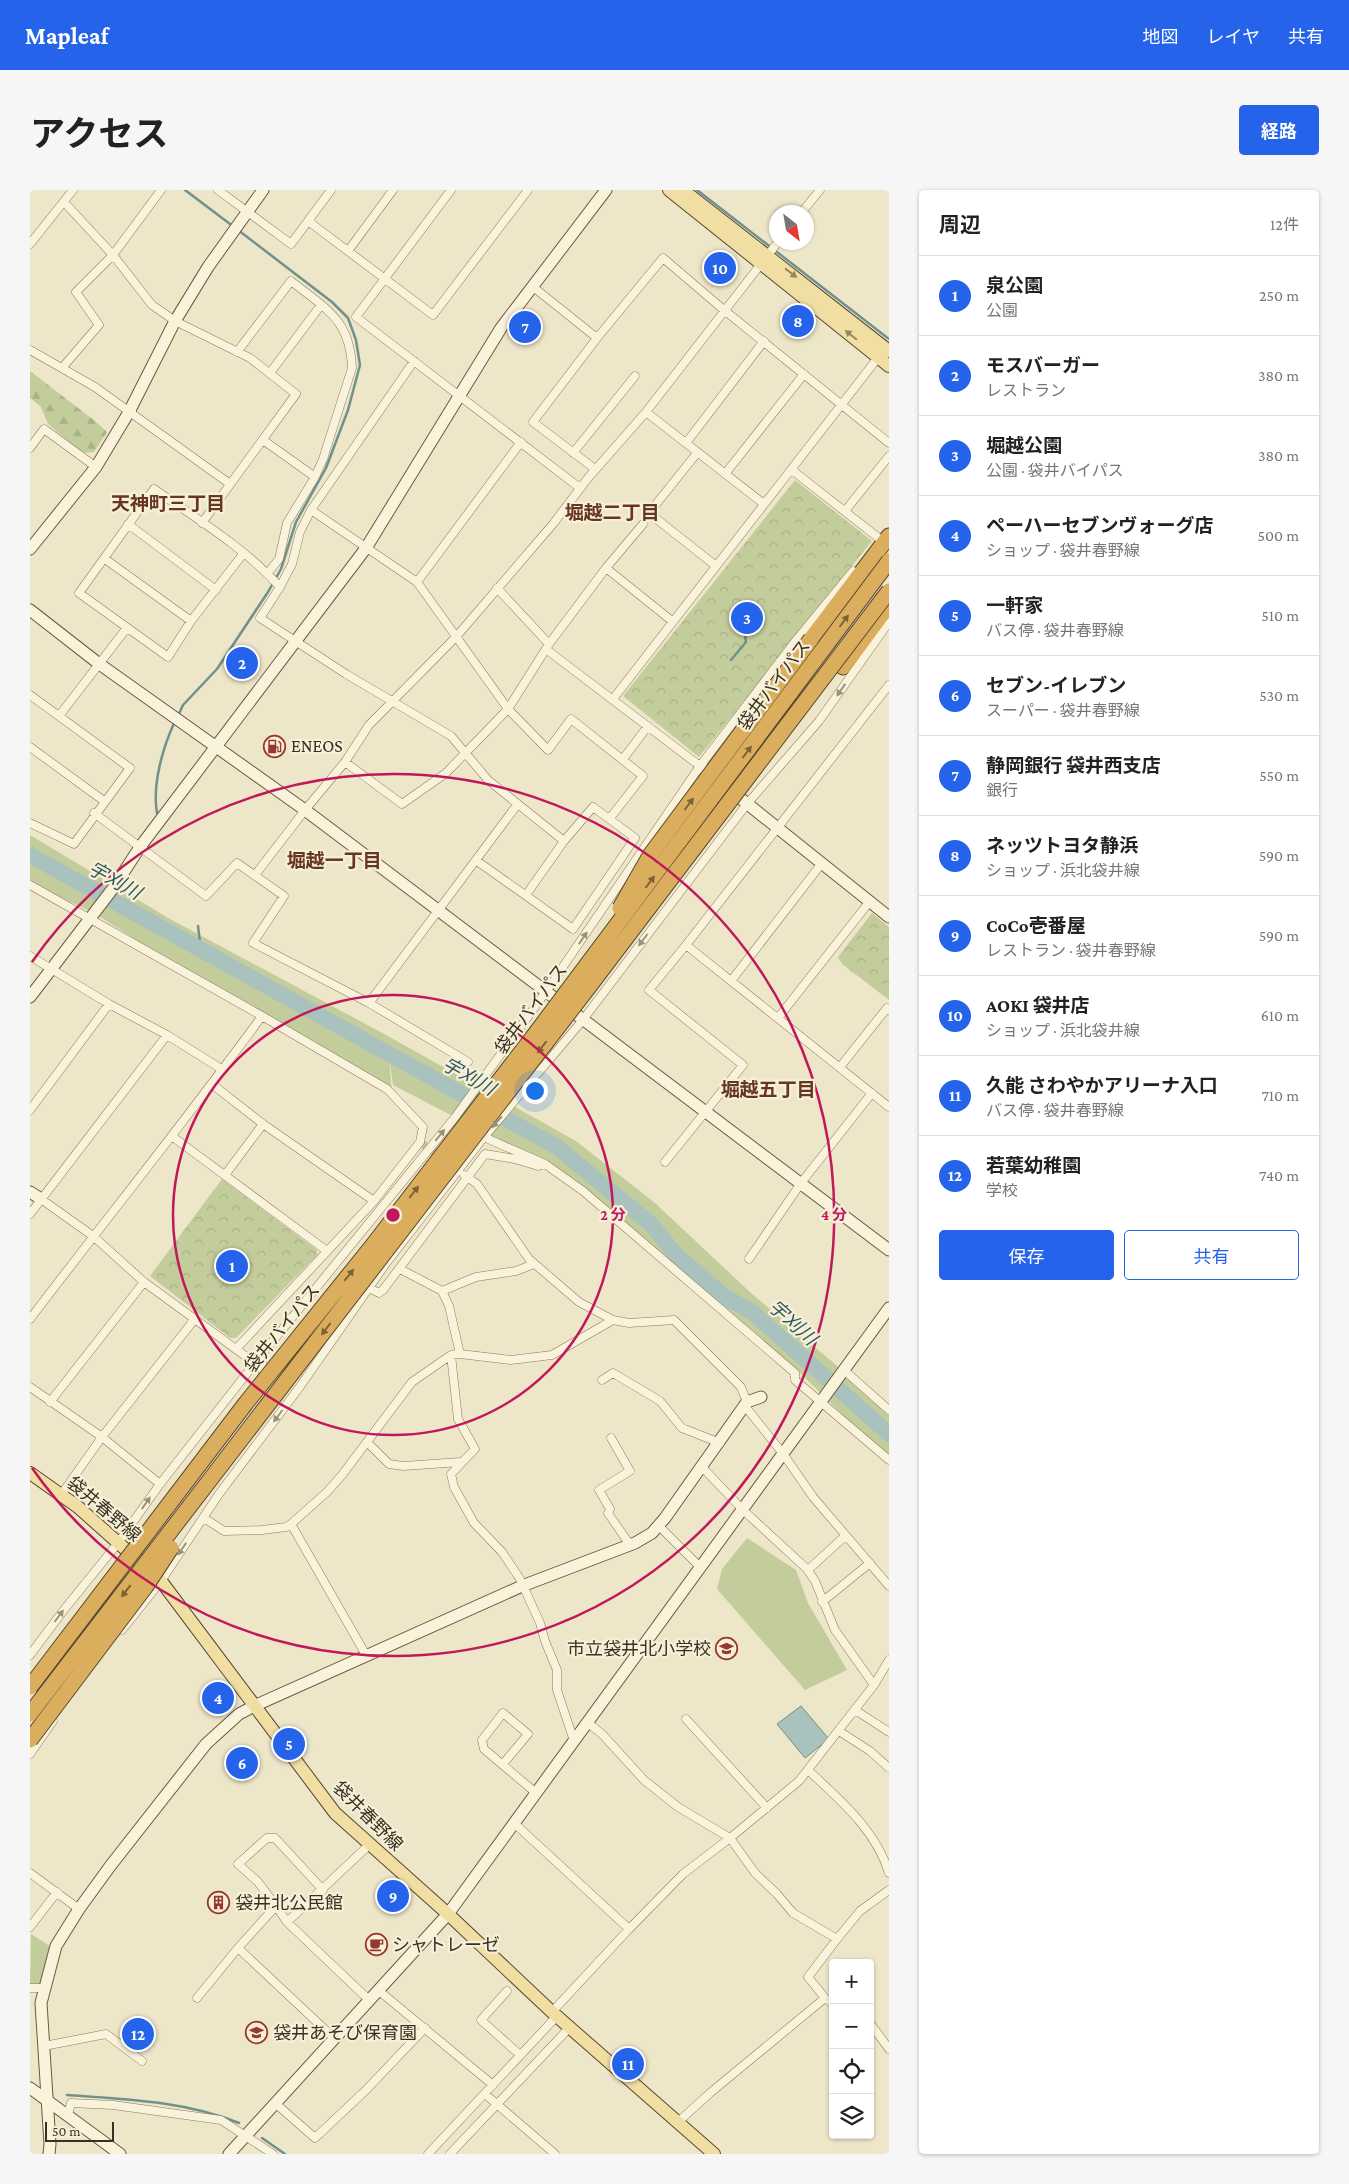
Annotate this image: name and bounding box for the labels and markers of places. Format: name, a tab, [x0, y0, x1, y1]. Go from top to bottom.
pin: 10	[704, 249, 736, 287]
pin: 8	[782, 302, 814, 340]
pin: 7	[509, 308, 541, 346]
pin: 3	[731, 599, 763, 637]
pin: 2	[226, 644, 258, 682]
fuel station icon: ENEOS	[263, 734, 287, 758]
place label: ENEOS	[291, 736, 343, 756]
centre of rings	[384, 1206, 402, 1224]
pin: 1	[216, 1247, 248, 1285]
school or university icon: 市立袋井北小学校	[715, 1637, 739, 1661]
place label: 市立袋井北小学校	[567, 1639, 711, 1659]
pin: 4	[202, 1679, 234, 1717]
pin: 5	[273, 1725, 305, 1763]
pin: 6	[226, 1744, 258, 1782]
pin: 9	[377, 1877, 409, 1915]
building icon: 袋井北公民館	[207, 1891, 231, 1915]
place label: 袋井北公民館	[235, 1893, 343, 1913]
cafe icon: シャトレーゼ	[364, 1933, 388, 1957]
place label: シャトレーゼ	[392, 1935, 500, 1955]
pin: 12	[122, 2015, 154, 2053]
school or university icon: 袋井あそび保育園	[245, 2021, 269, 2045]
place label: 袋井あそび保育園	[273, 2023, 417, 2043]
pin: 11	[612, 2045, 644, 2083]

